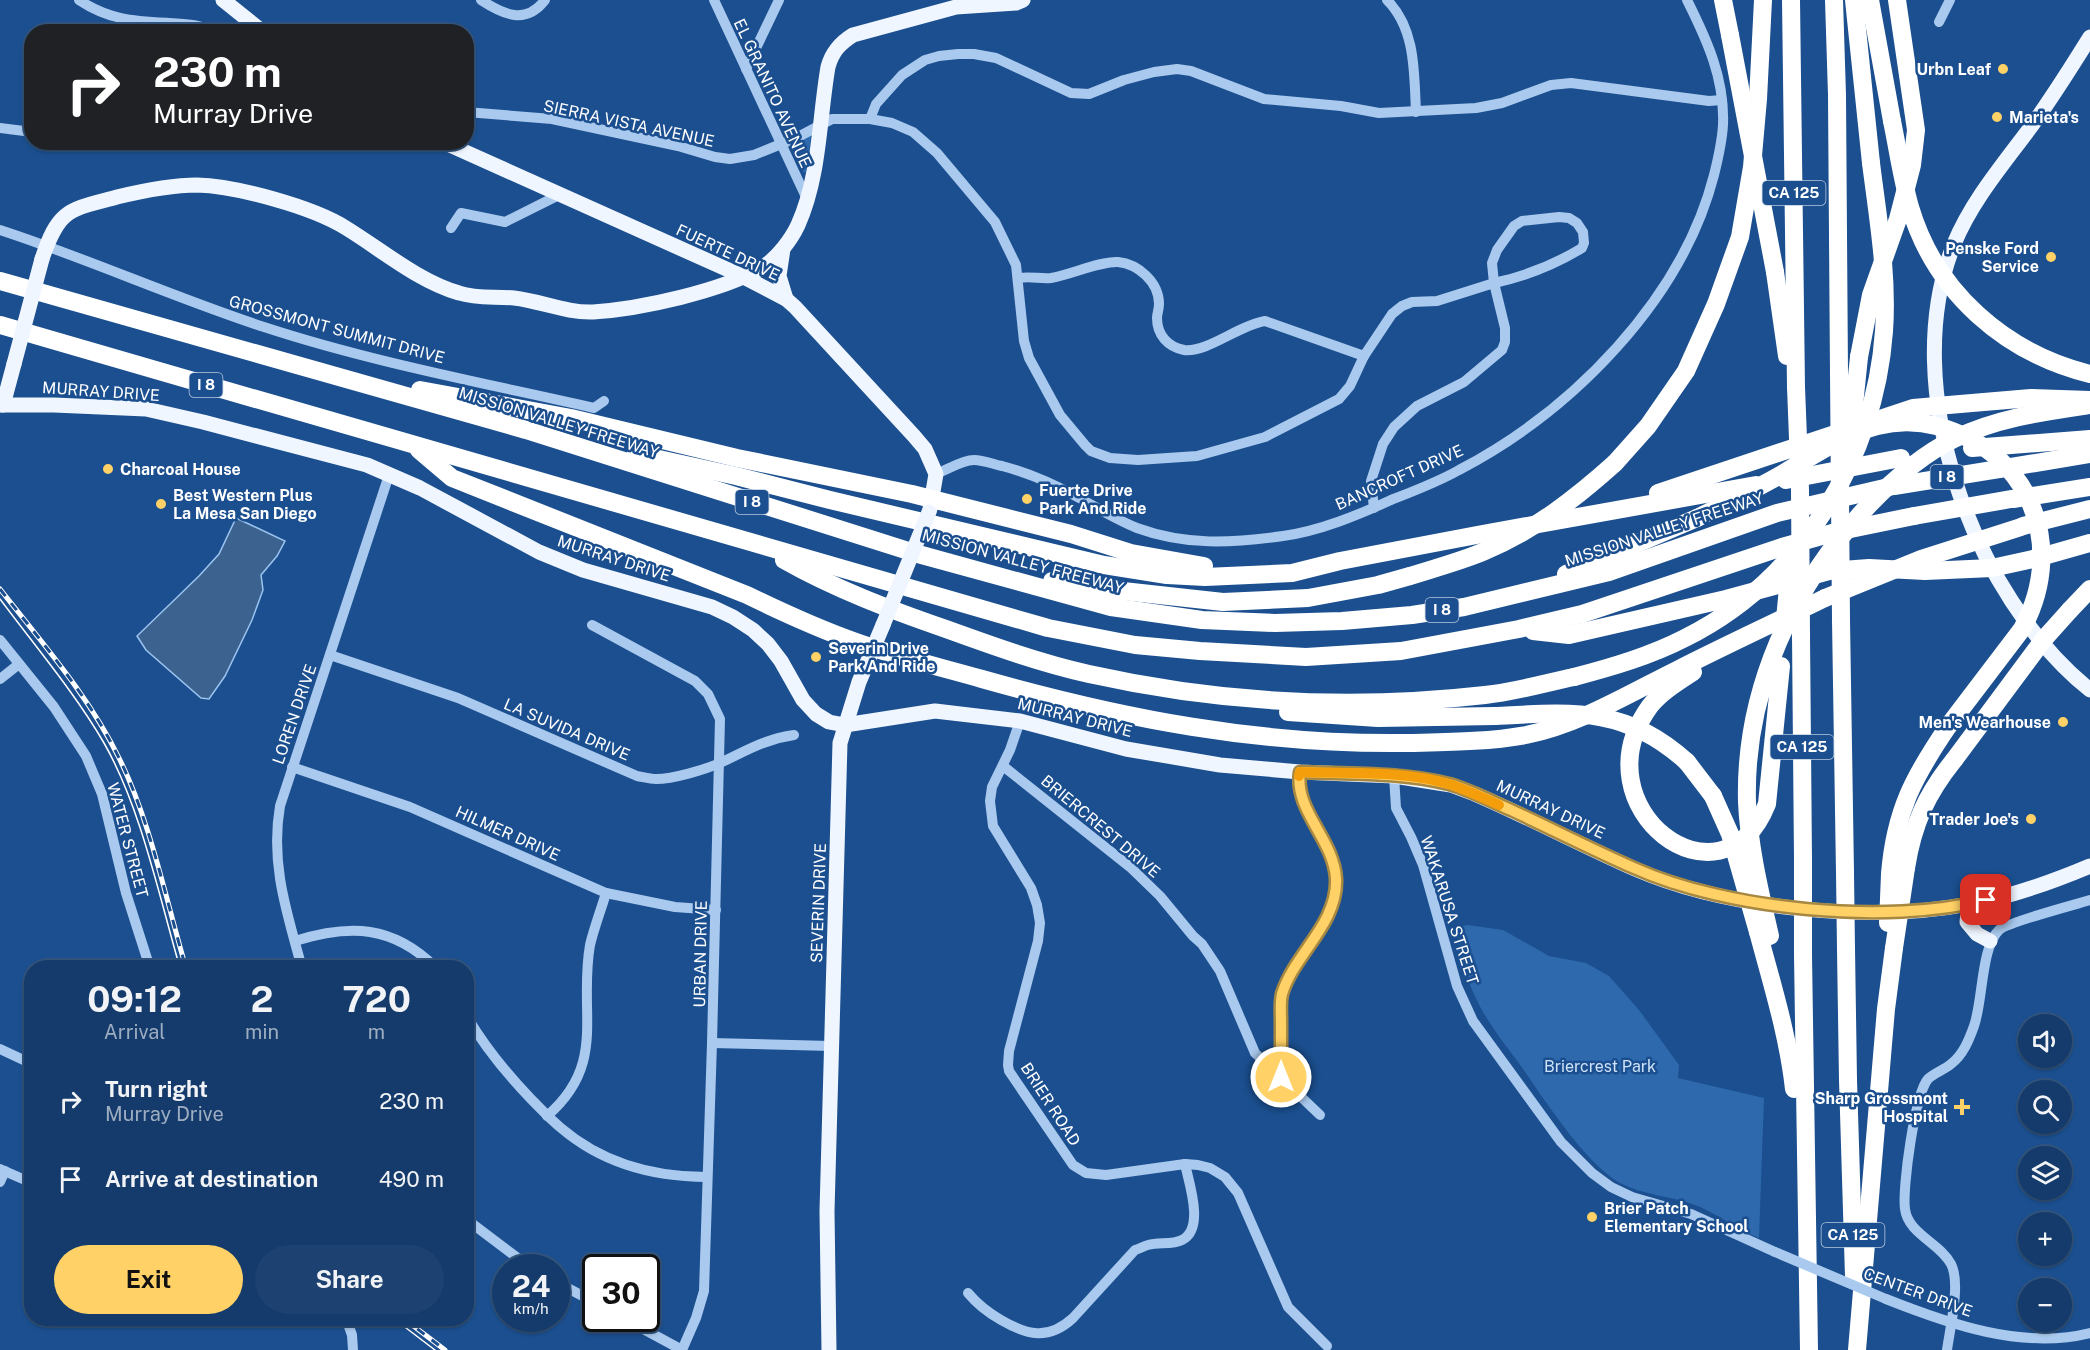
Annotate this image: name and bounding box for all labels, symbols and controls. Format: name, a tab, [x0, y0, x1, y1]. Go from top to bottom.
street label: EL GRANITO AVENUE	[730, 16, 815, 171]
text: 230 m	[153, 47, 282, 96]
icon: right	[54, 48, 132, 126]
place label: Urbn Leaf	[1916, 60, 1992, 79]
marker: Urbn Leaf	[1996, 62, 2010, 76]
street label: SIERRA VISTA AVENUE	[542, 96, 716, 151]
text: Murray Drive	[153, 97, 313, 129]
place label: Marieta's	[2009, 108, 2079, 127]
marker: Marieta's	[1990, 110, 2004, 124]
road number: CA 125	[1762, 181, 1826, 205]
street label: FUERTE DRIVE	[673, 220, 782, 285]
place label: Penske Ford Service	[1945, 239, 2039, 276]
marker: Penske Ford Service	[2044, 250, 2058, 264]
street label: GROSSMONT SUMMIT DRIVE	[227, 292, 447, 367]
road number: I 8	[190, 373, 222, 397]
street label: MURRAY DRIVE	[42, 378, 160, 405]
street label: MISSION VALLEY FREEWAY	[457, 383, 661, 462]
street label: BANCROFT DRIVE	[1332, 441, 1466, 514]
place label: Charcoal House	[120, 460, 241, 479]
marker: Charcoal House	[101, 462, 115, 476]
road number: I 8	[1930, 465, 1964, 489]
place label: Fuerte Drive Park And Ride	[1039, 481, 1147, 518]
place label: Best Western Plus La Mesa San Diego	[173, 486, 317, 523]
street label: MISSION VALLEY FREEWAY	[1562, 488, 1766, 571]
road number: I 8	[736, 490, 768, 514]
marker: Fuerte Drive Park And Ride	[1020, 492, 1034, 506]
marker: Best Western Plus La Mesa San Diego	[154, 497, 168, 511]
street label: MISSION VALLEY FREEWAY	[920, 525, 1126, 598]
street label: MURRAY DRIVE	[555, 531, 673, 586]
road number: I 8	[1426, 598, 1458, 622]
place label: Severin Drive Park And Ride	[828, 639, 936, 676]
marker: Severin Drive Park And Ride	[809, 650, 823, 664]
street label: LOREN DRIVE	[268, 662, 320, 767]
street label: LA SUVIDA DRIVE	[501, 694, 633, 765]
street label: MURRAY DRIVE	[1015, 694, 1134, 741]
place label: Men's Wearhouse	[1919, 713, 2051, 732]
marker: Men's Wearhouse	[2056, 715, 2070, 729]
road number: CA 125	[1770, 735, 1834, 759]
street label: BRIERCREST DRIVE	[1037, 771, 1164, 882]
street label: MURRAY DRIVE	[1493, 776, 1608, 843]
street label: WATER STREET	[103, 781, 152, 900]
street label: HILMER DRIVE	[453, 802, 563, 865]
place label: Trader Joe's	[1929, 810, 2019, 829]
marker: Trader Joe's	[2024, 812, 2038, 826]
street label: WAKARUSA STREET	[1417, 833, 1483, 987]
street label: SEVERIN DRIVE	[807, 843, 830, 963]
pin	[1960, 874, 2011, 925]
icon: arrive	[1969, 883, 2002, 916]
street label: URBAN DRIVE	[690, 900, 711, 1008]
text: 09:12	[87, 978, 182, 1020]
text: 2	[251, 978, 273, 1020]
text: 720	[342, 978, 411, 1020]
map controls	[2018, 1014, 2072, 1332]
button: sound	[2018, 1014, 2072, 1068]
text: Arrival	[104, 1020, 165, 1044]
text: min	[245, 1020, 279, 1044]
text: m	[368, 1020, 385, 1044]
position arrow	[1249, 1045, 1313, 1109]
park label: Briercrest Park	[1544, 1057, 1656, 1076]
street label: BRIER ROAD	[1017, 1059, 1084, 1149]
text: Turn right	[105, 1076, 208, 1102]
button: search	[2018, 1080, 2072, 1134]
icon: right	[54, 1085, 87, 1118]
text: 230 m	[379, 1088, 444, 1114]
place label: Sharp Grossmont Hospital	[1814, 1089, 1948, 1126]
marker: Sharp Grossmont Hospital	[1953, 1098, 1971, 1116]
text: Murray Drive	[105, 1102, 224, 1126]
button: layers	[2018, 1146, 2072, 1200]
icon: arrive	[54, 1163, 87, 1196]
text: Arrive at destination	[105, 1166, 318, 1192]
text: 490 m	[379, 1166, 444, 1192]
place label: Brier Patch Elementary School	[1604, 1199, 1749, 1236]
marker: Brier Patch Elementary School	[1585, 1210, 1599, 1224]
button: +	[2018, 1212, 2072, 1266]
road number: CA 125	[1822, 1223, 1884, 1247]
button: Exit	[54, 1245, 243, 1314]
button: Share	[255, 1245, 444, 1314]
speed limit sign: 30	[582, 1254, 660, 1332]
street label: CENTER DRIVE	[1861, 1264, 1975, 1321]
text: 24	[512, 1268, 550, 1304]
button: −	[2018, 1278, 2072, 1332]
text: km/h	[513, 1300, 549, 1317]

